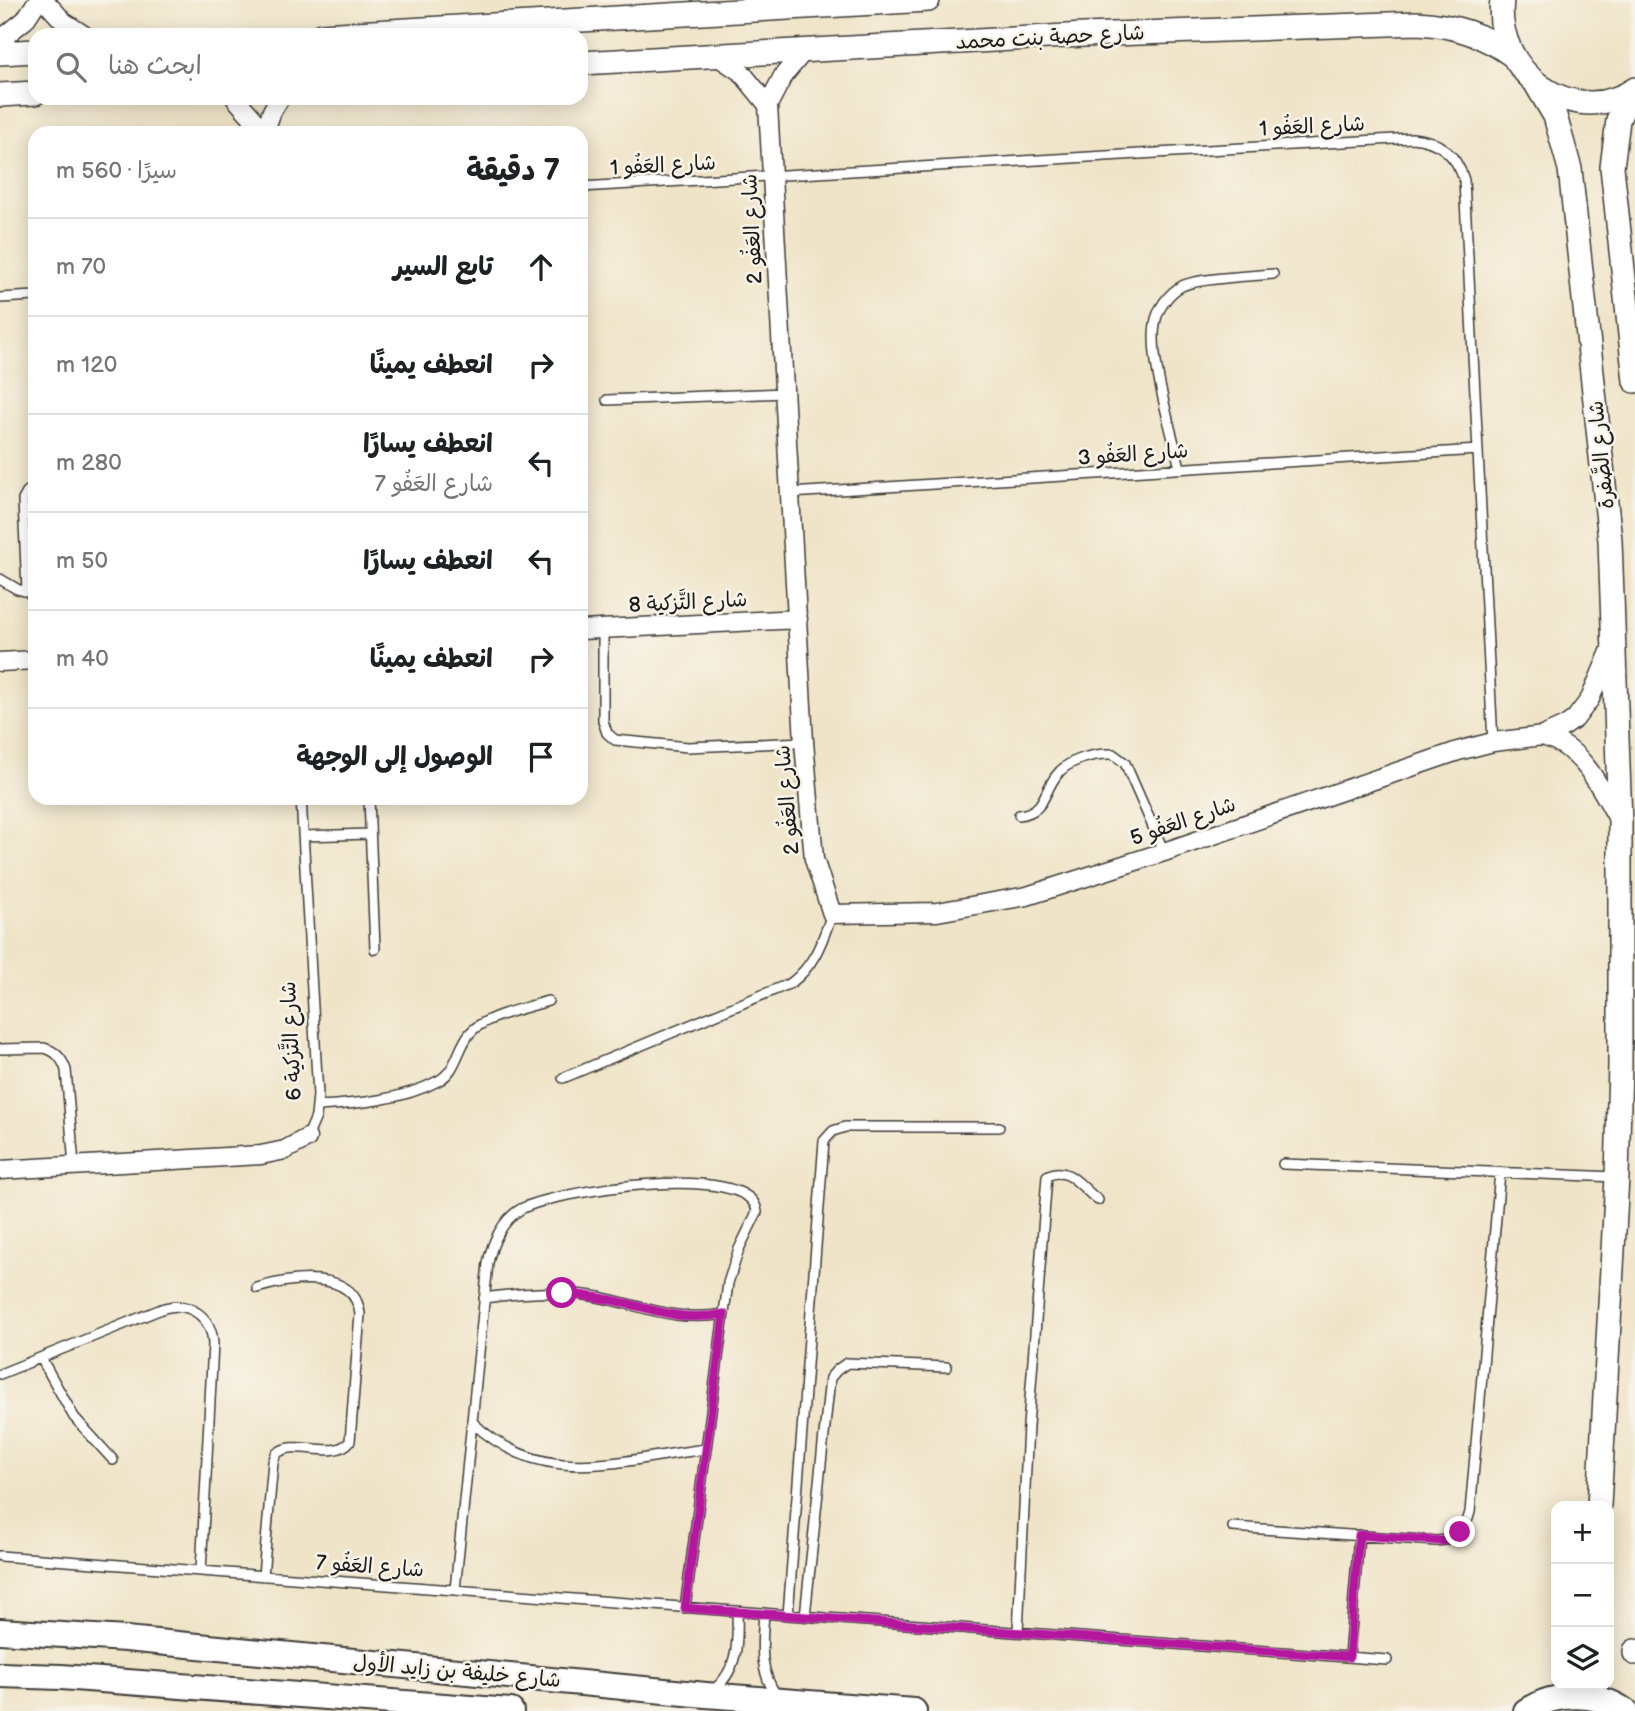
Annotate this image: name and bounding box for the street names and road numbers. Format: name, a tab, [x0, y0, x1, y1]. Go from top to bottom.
street label: شارع حصة بنت محمد	[955, 20, 1145, 57]
street label: شارع العَفُو 1	[1258, 109, 1366, 144]
street label: شارع العَفُو 1	[609, 148, 717, 183]
street label: شارع العَفُو 2	[735, 173, 770, 285]
street label: شارع الصَّفرة	[1582, 399, 1622, 510]
street label: شارع العَفُو 3	[1077, 436, 1189, 473]
street label: شارع التَّزكية 8	[628, 584, 748, 620]
street label: شارع العَفُو 2	[768, 744, 807, 856]
street label: شارع العَفُو 5	[1127, 790, 1240, 853]
street label: شارع التَّزكية 6	[273, 981, 309, 1101]
street label: شارع العَفُو 7	[315, 1548, 425, 1585]
street label: شارع خليفة بن زايد الأول	[352, 1648, 562, 1695]

